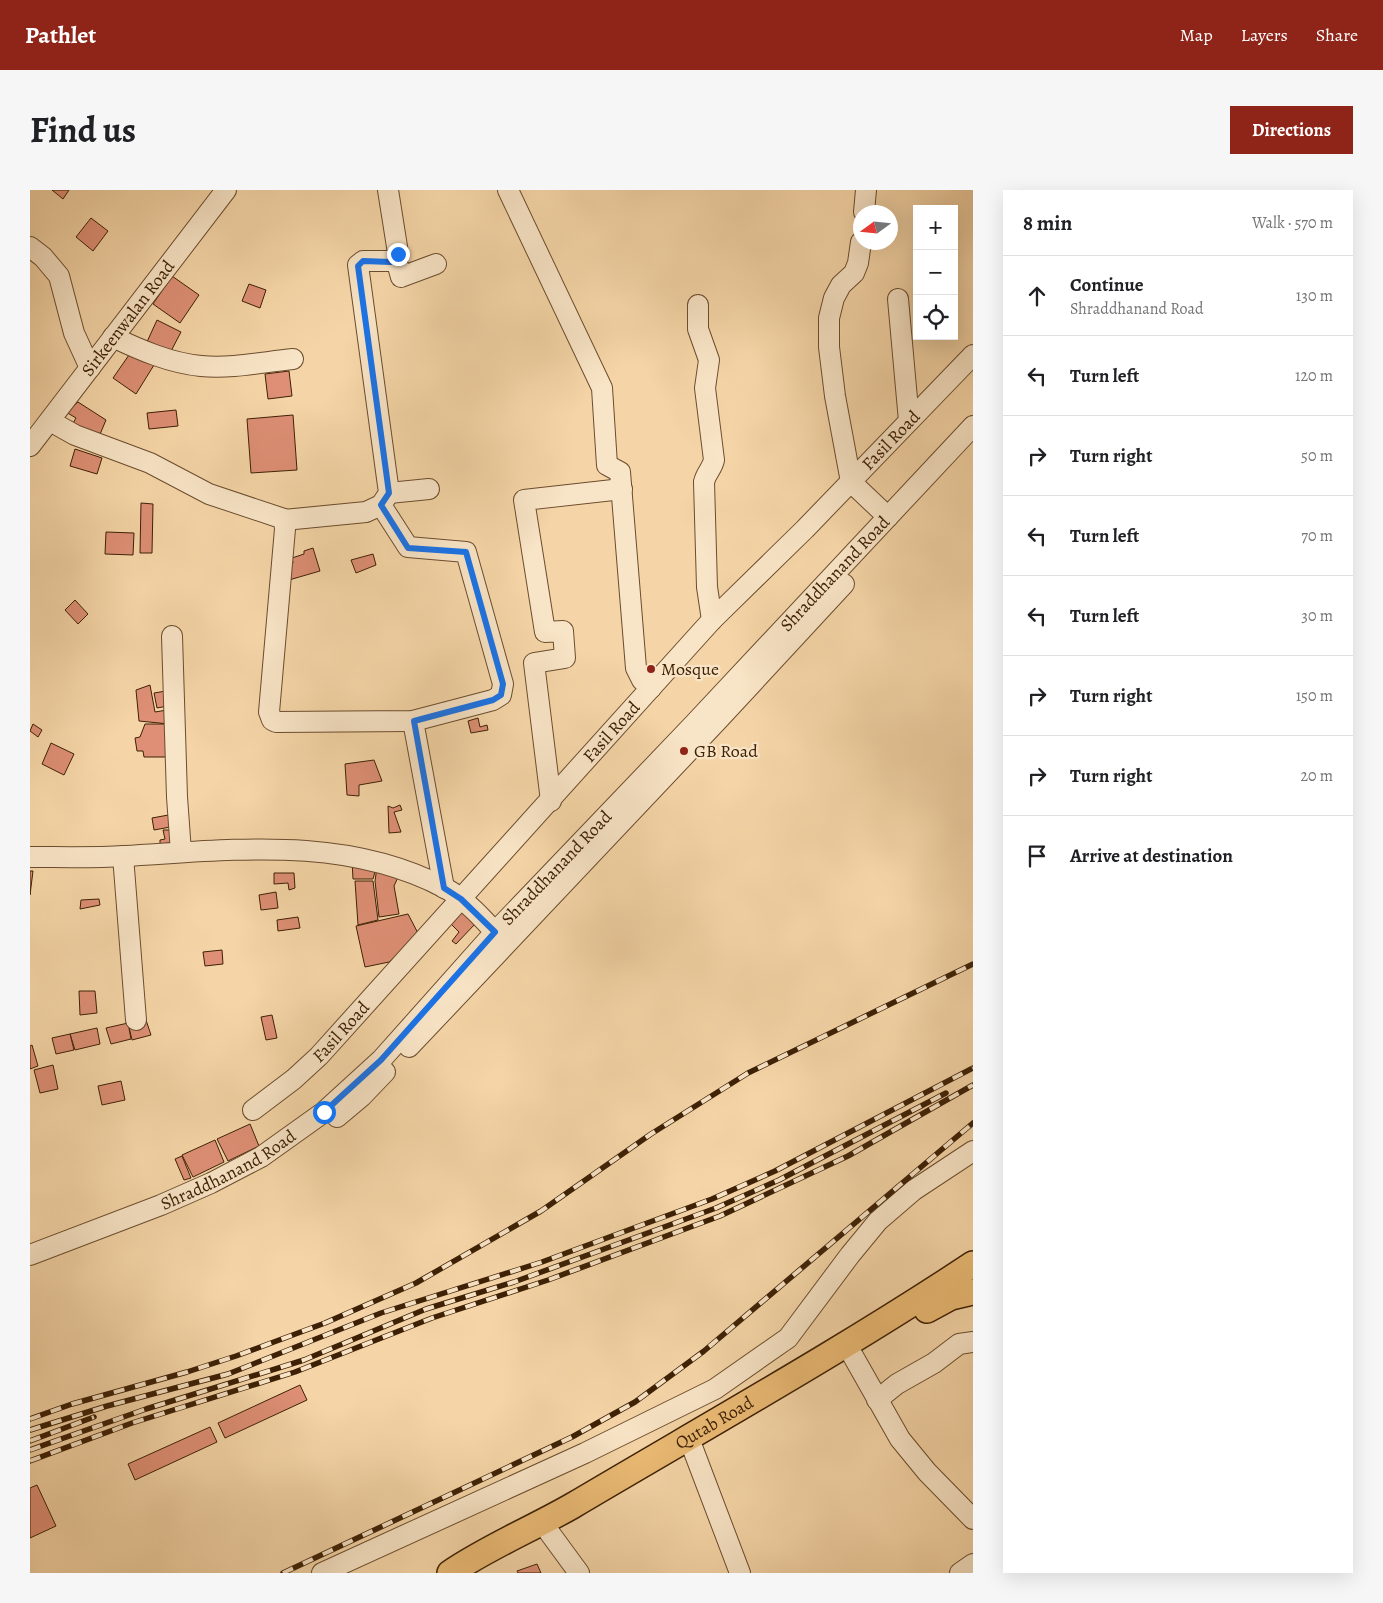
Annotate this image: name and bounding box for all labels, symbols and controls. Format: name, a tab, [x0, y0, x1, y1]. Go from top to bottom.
text: Pathlet	[25, 19, 96, 51]
text: Map	[1180, 23, 1213, 47]
text: Layers	[1241, 23, 1288, 47]
text: Share	[1316, 23, 1358, 47]
text: Find us	[30, 106, 136, 154]
button: Directions	[1230, 106, 1353, 154]
north arrow	[853, 205, 898, 250]
map controls	[913, 205, 958, 340]
button: +	[913, 205, 958, 250]
text: 8 min	[1023, 209, 1072, 237]
text: Walk · 570 m	[1252, 212, 1333, 234]
route end	[387, 243, 410, 266]
button: −	[913, 250, 958, 295]
street label: Sirkeenwalan Road	[76, 255, 180, 381]
text: Continue	[1070, 272, 1144, 298]
icon: ahead	[1023, 282, 1051, 310]
text: 130 m	[1296, 285, 1333, 307]
button: locate	[913, 295, 958, 340]
text: Shraddhanand Road	[1070, 298, 1204, 320]
icon: left	[1023, 362, 1051, 390]
text: Turn left	[1070, 363, 1139, 389]
text: 120 m	[1295, 365, 1333, 387]
street label: Fasil Road	[856, 405, 926, 475]
icon: right	[1023, 442, 1051, 470]
text: Turn right	[1070, 443, 1152, 469]
text: 50 m	[1301, 445, 1333, 467]
street label: Shraddhanand Road	[775, 510, 895, 637]
icon: left	[1023, 522, 1051, 550]
text: Turn left	[1070, 523, 1139, 549]
text: 70 m	[1301, 525, 1333, 547]
icon: left	[1023, 602, 1051, 630]
text: Turn left	[1070, 603, 1139, 629]
text: 30 m	[1301, 605, 1333, 627]
place label: Mosque	[661, 657, 719, 681]
marker: Mosque	[645, 663, 657, 675]
icon: right	[1023, 682, 1051, 710]
text: Turn right	[1070, 683, 1152, 709]
text: 150 m	[1296, 685, 1333, 707]
street label: Fasil Road	[577, 696, 645, 767]
place label: GB Road	[694, 739, 758, 763]
marker: GB Road	[678, 745, 690, 757]
icon: right	[1023, 762, 1051, 790]
text: Turn right	[1070, 763, 1152, 789]
text: 20 m	[1300, 765, 1333, 787]
street label: Shraddhanand Road	[496, 805, 617, 930]
icon: arrive	[1023, 842, 1051, 870]
text: Arrive at destination	[1070, 843, 1233, 869]
street label: Fasil Road	[307, 996, 375, 1068]
route start	[313, 1101, 336, 1124]
street label: Shraddhanand Road	[157, 1124, 301, 1216]
street label: Qutab Road	[671, 1390, 758, 1455]

